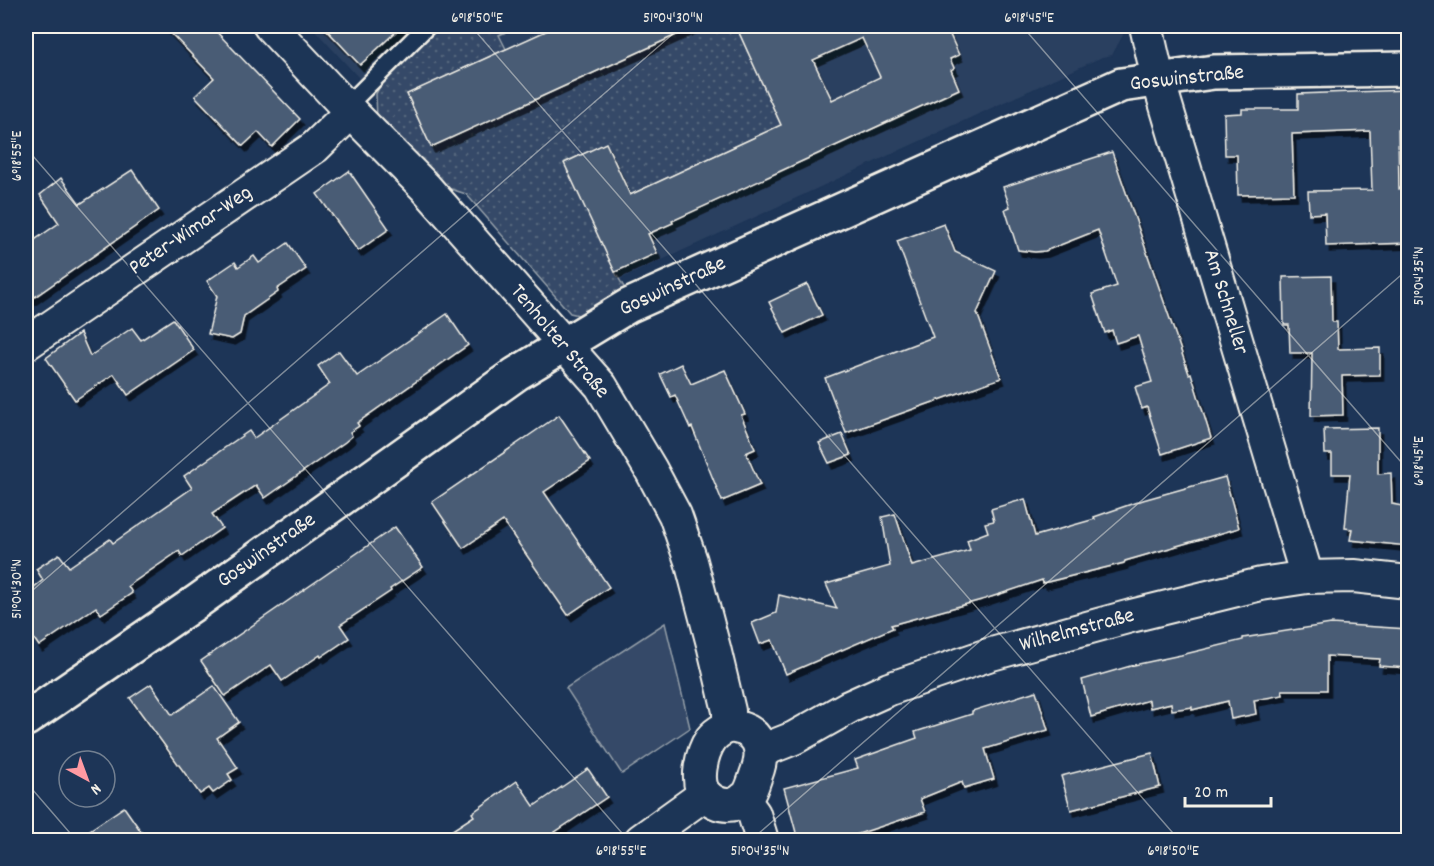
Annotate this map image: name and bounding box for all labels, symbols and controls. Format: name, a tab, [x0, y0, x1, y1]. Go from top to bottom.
text: 6°18'50"E	[451, 8, 503, 30]
text: 51°04'30"N	[643, 8, 703, 30]
text: 6°18'45"E	[1004, 8, 1054, 30]
street label: Goswinstraße	[1128, 58, 1246, 100]
text: 6°18'55"E	[7, 131, 29, 181]
street label: Peter-Wimar-Weg	[123, 178, 259, 284]
street label: Am Schneller	[1194, 245, 1256, 359]
text: 51°04'35"N	[1409, 247, 1431, 305]
street label: Goswinstraße	[615, 249, 731, 325]
street label: Tenholter Straße	[502, 278, 616, 406]
text: 6°18'45"E	[1409, 436, 1431, 486]
street label: Goswinstraße	[211, 505, 323, 597]
text: 51°04'30"N	[7, 559, 29, 619]
street label: Wilhelmstraße	[1016, 601, 1138, 661]
north arrow	[57, 749, 117, 809]
scale bar	[1185, 770, 1270, 808]
text: N	[85, 777, 106, 800]
text: 20 m	[1194, 781, 1228, 806]
text: 6°18'55"E	[596, 841, 646, 863]
text: 51°04'35"N	[731, 841, 789, 863]
text: 6°18'50"E	[1147, 841, 1199, 863]

